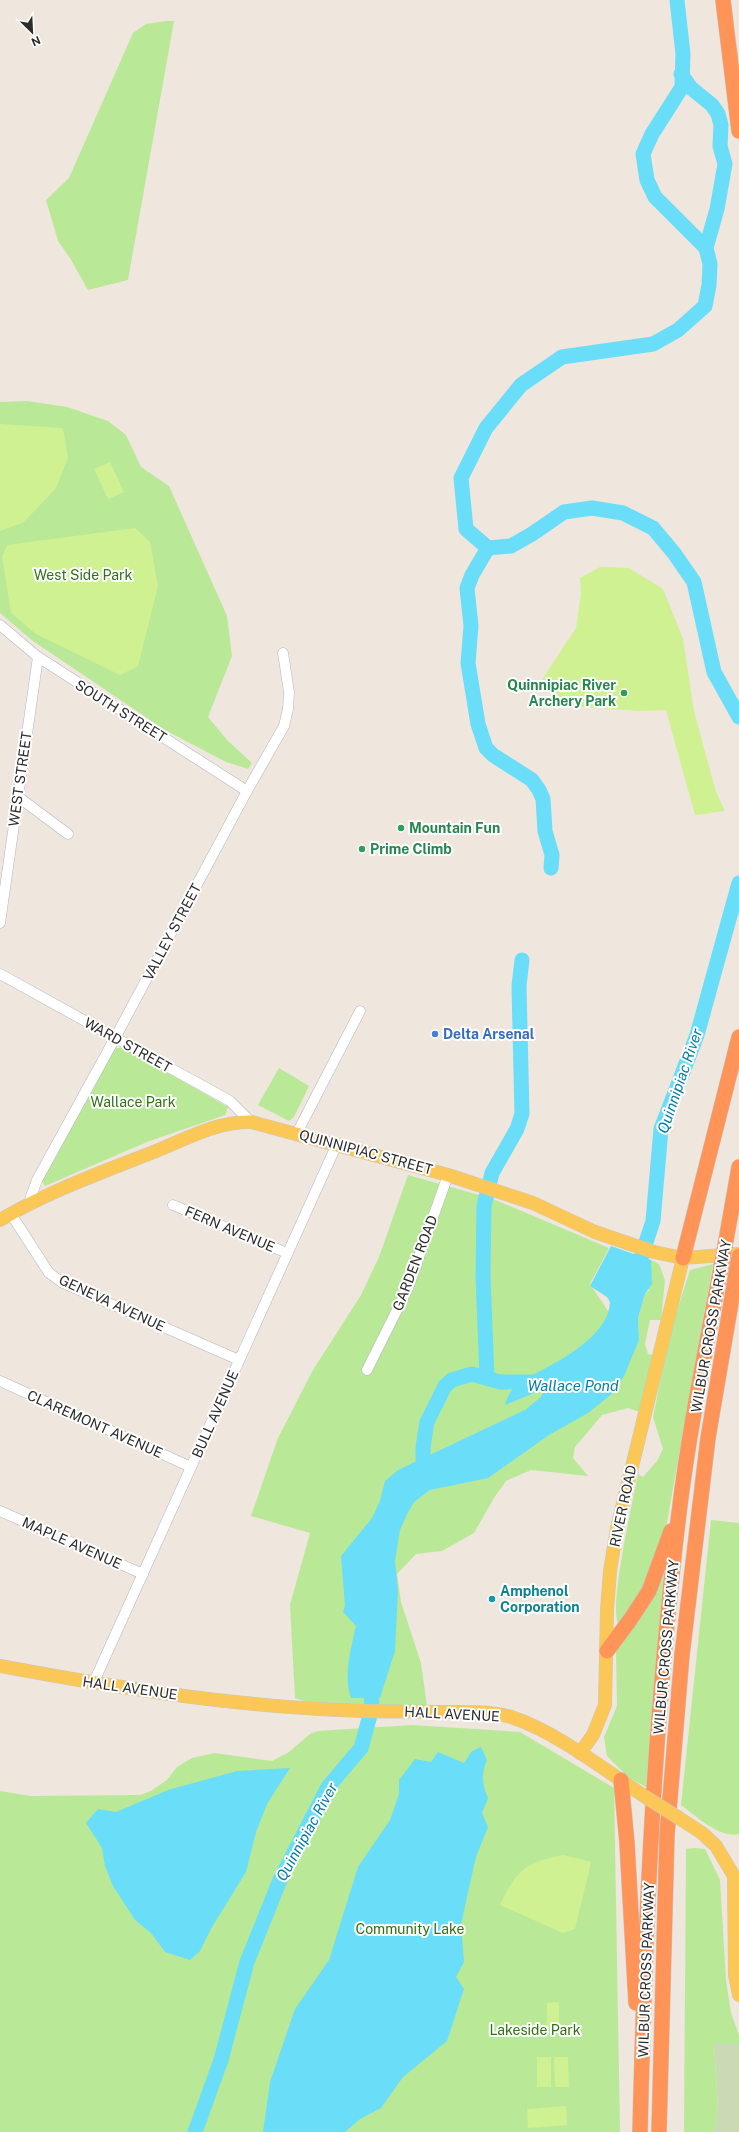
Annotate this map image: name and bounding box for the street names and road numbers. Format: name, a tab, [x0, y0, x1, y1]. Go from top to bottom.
street label: SOUTH STREET	[72, 677, 170, 745]
street label: WEST STREET	[5, 730, 35, 828]
street label: VALLEY STREET	[140, 881, 204, 983]
street label: WARD STREET	[82, 1014, 174, 1076]
street label: QUINNIPIAC STREET	[298, 1126, 434, 1178]
street label: FERN AVENUE	[183, 1203, 277, 1255]
street label: GARDEN ROAD	[389, 1213, 441, 1313]
street label: WILBUR CROSS PARKWAY	[688, 1238, 734, 1414]
street label: GENEVA AVENUE	[56, 1271, 168, 1335]
street label: BULL AVENUE	[189, 1368, 241, 1460]
street label: CLAREMONT AVENUE	[25, 1387, 165, 1461]
street label: RIVER ROAD	[607, 1464, 639, 1548]
street label: MAPLE AVENUE	[20, 1514, 124, 1572]
street label: WILBUR CROSS PARKWAY	[650, 1559, 682, 1735]
street label: HALL AVENUE	[81, 1673, 179, 1703]
street label: HALL AVENUE	[404, 1704, 500, 1724]
street label: WILBUR CROSS PARKWAY	[635, 1882, 657, 2058]

